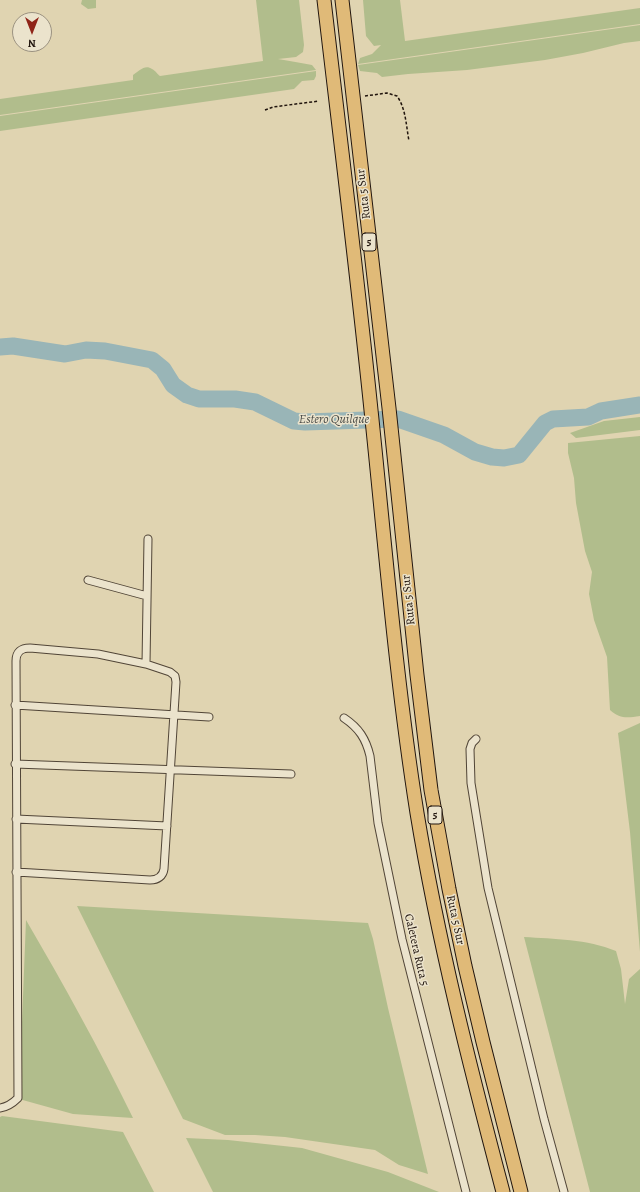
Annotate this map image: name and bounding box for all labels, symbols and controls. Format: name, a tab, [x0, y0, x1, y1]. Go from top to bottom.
north arrow	[12, 12, 52, 52]
text: N	[28, 36, 36, 51]
street label: Ruta 5 Sur	[354, 168, 374, 220]
road number: 5	[362, 233, 376, 251]
water label: Estero Quilque	[299, 412, 369, 428]
street label: Ruta 5 Sur	[399, 574, 419, 626]
road number: 5	[428, 806, 442, 824]
street label: Ruta 5 Sur	[443, 894, 467, 946]
street label: Caletera Ruta 5	[401, 912, 431, 988]

